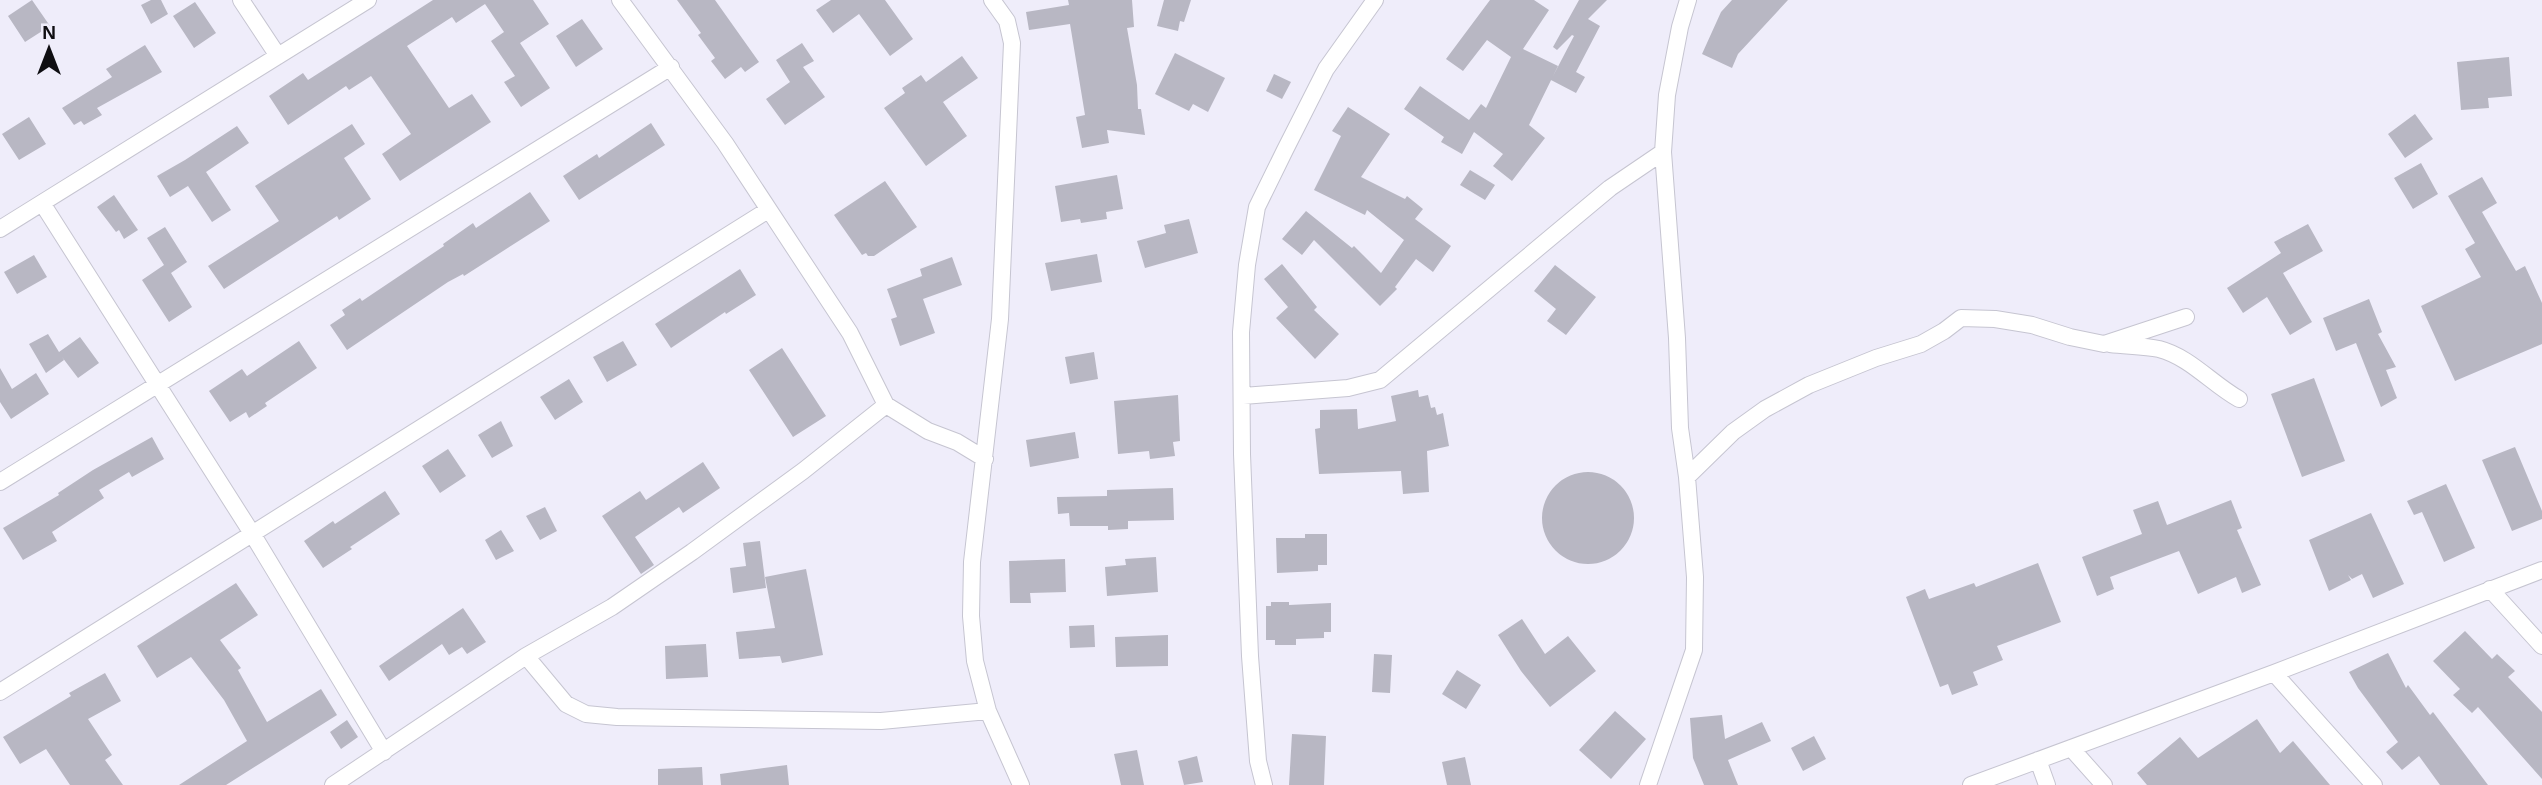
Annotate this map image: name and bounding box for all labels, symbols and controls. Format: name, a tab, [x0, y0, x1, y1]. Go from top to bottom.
north arrow	[14, 14, 84, 84]
text: N	[42, 22, 56, 43]

